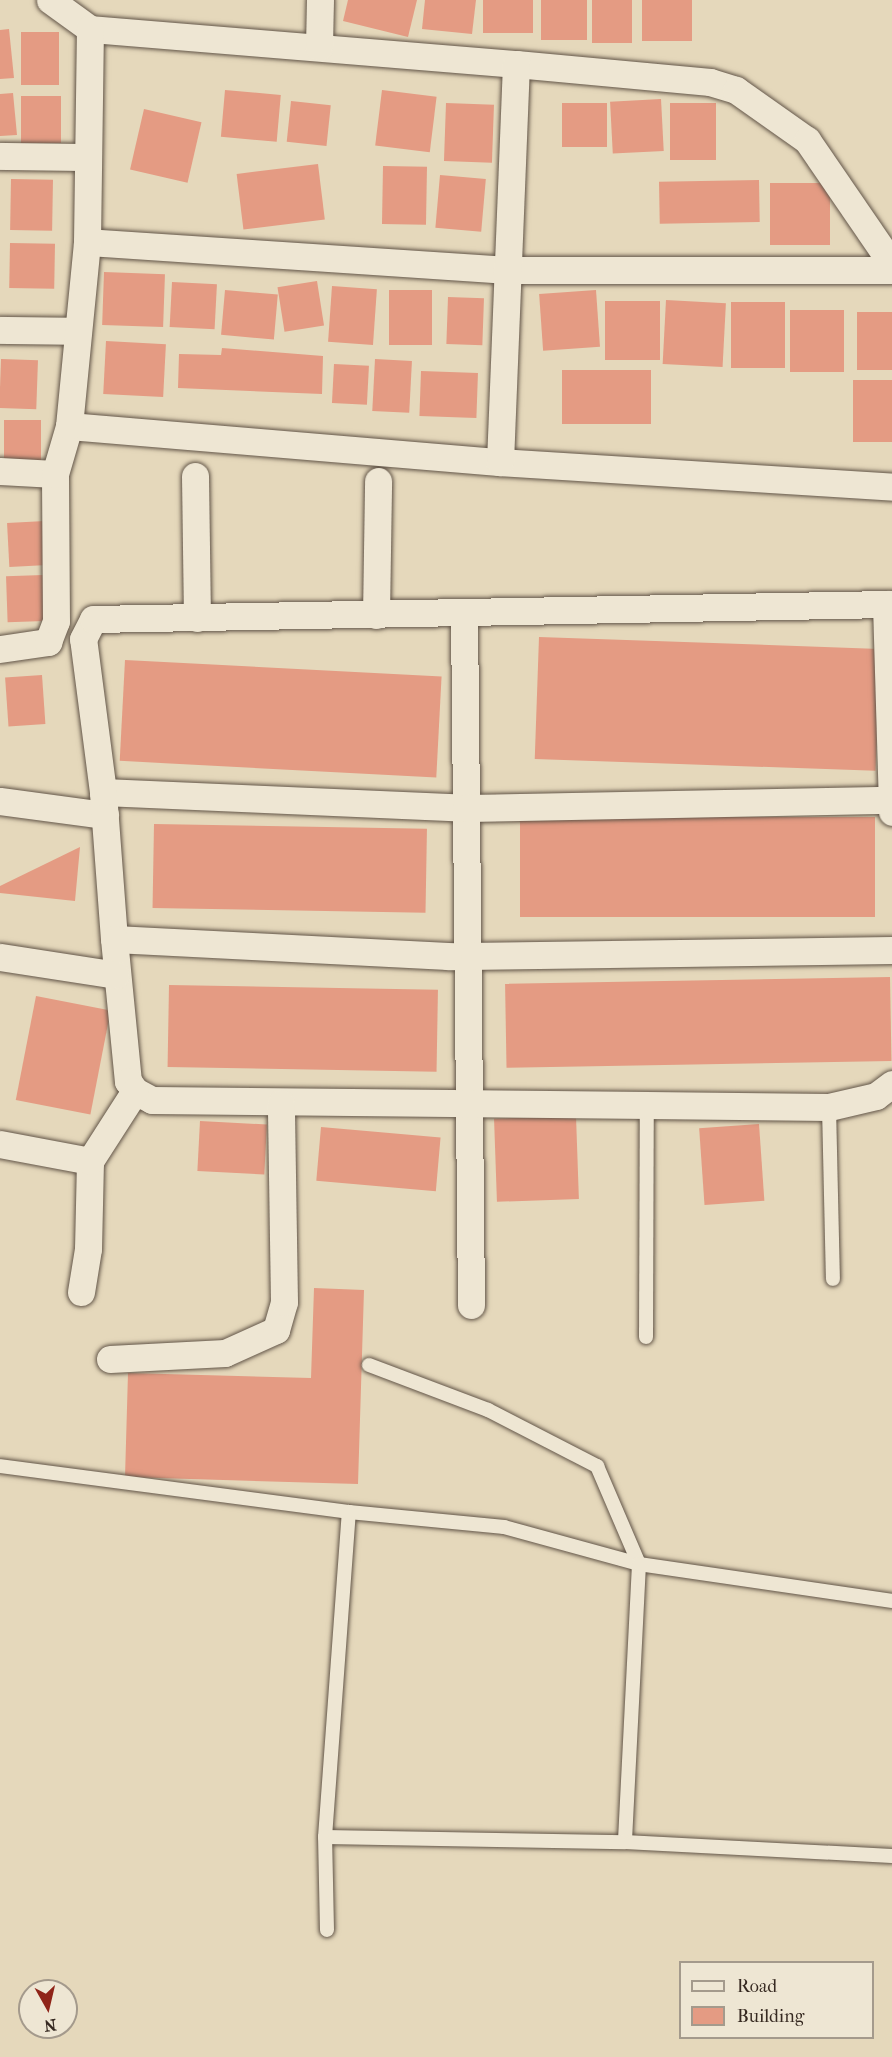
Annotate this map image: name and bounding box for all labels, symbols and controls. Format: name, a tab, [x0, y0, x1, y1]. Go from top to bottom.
legend	[679, 1961, 874, 2039]
text: Road	[737, 1976, 777, 1997]
north arrow	[18, 1979, 78, 2039]
text: Building	[737, 2006, 804, 2027]
text: N	[43, 2015, 58, 2036]

